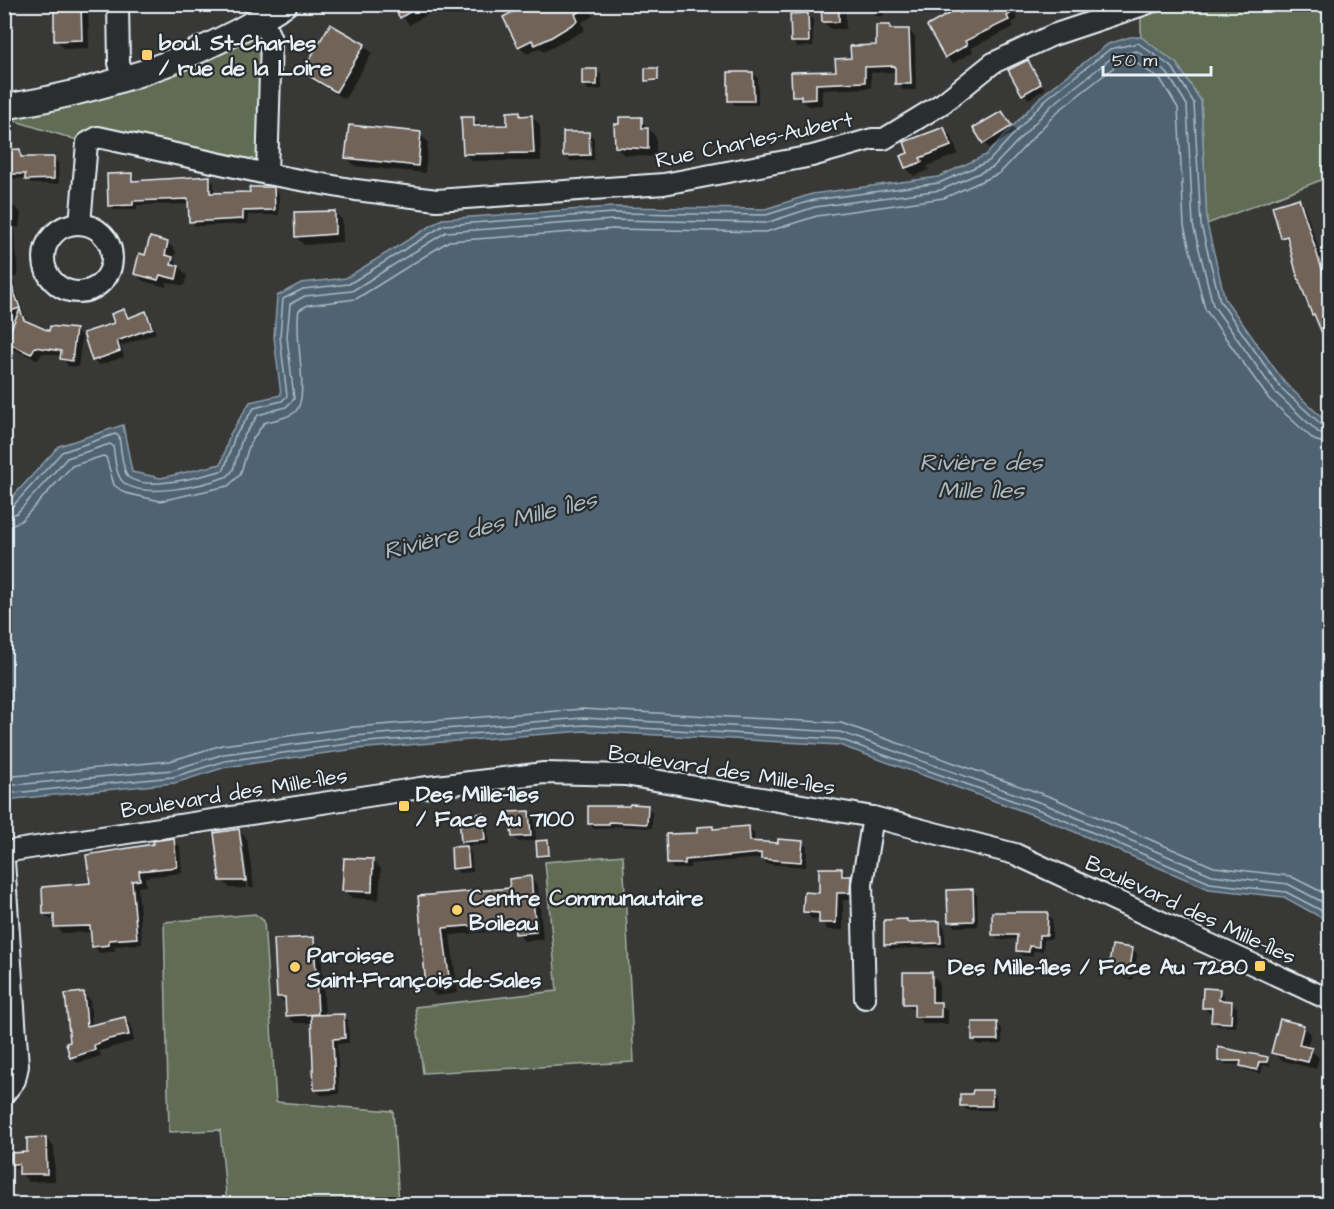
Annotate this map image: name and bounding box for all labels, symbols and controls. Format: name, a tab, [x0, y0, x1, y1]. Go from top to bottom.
place label: boul. St-Charles / rue de la Loire	[159, 28, 332, 84]
scale bar	[1103, 39, 1211, 77]
marker: boul. St-Charles / rue de la Loire	[140, 48, 154, 62]
text: 50 m	[1112, 48, 1157, 73]
street label: Rue Charles-Aubert	[653, 104, 856, 177]
water label: Rivière des Mille Îles	[920, 446, 1044, 508]
water label: Rivière des Mille Îles	[380, 483, 602, 569]
street label: Boulevard des Mille-Îles	[606, 737, 837, 804]
street label: Boulevard des Mille-Îles	[119, 760, 350, 827]
place label: Des Mille-îles / Face Au 7100	[416, 779, 574, 835]
marker: Des Mille-îles / Face Au 7100	[397, 799, 411, 813]
street label: Boulevard des Mille-Îles	[1080, 848, 1301, 973]
place label: Centre Communautaire Boileau	[469, 883, 704, 939]
marker: Centre Communautaire Boileau	[450, 903, 464, 917]
place label: Paroisse Saint-François-de-Sales	[306, 940, 541, 996]
place label: Des Mille-îles / Face Au 7280	[948, 952, 1248, 983]
marker: Des Mille-îles / Face Au 7280	[1253, 959, 1267, 973]
marker: Paroisse Saint-François-de-Sales	[288, 960, 302, 974]

